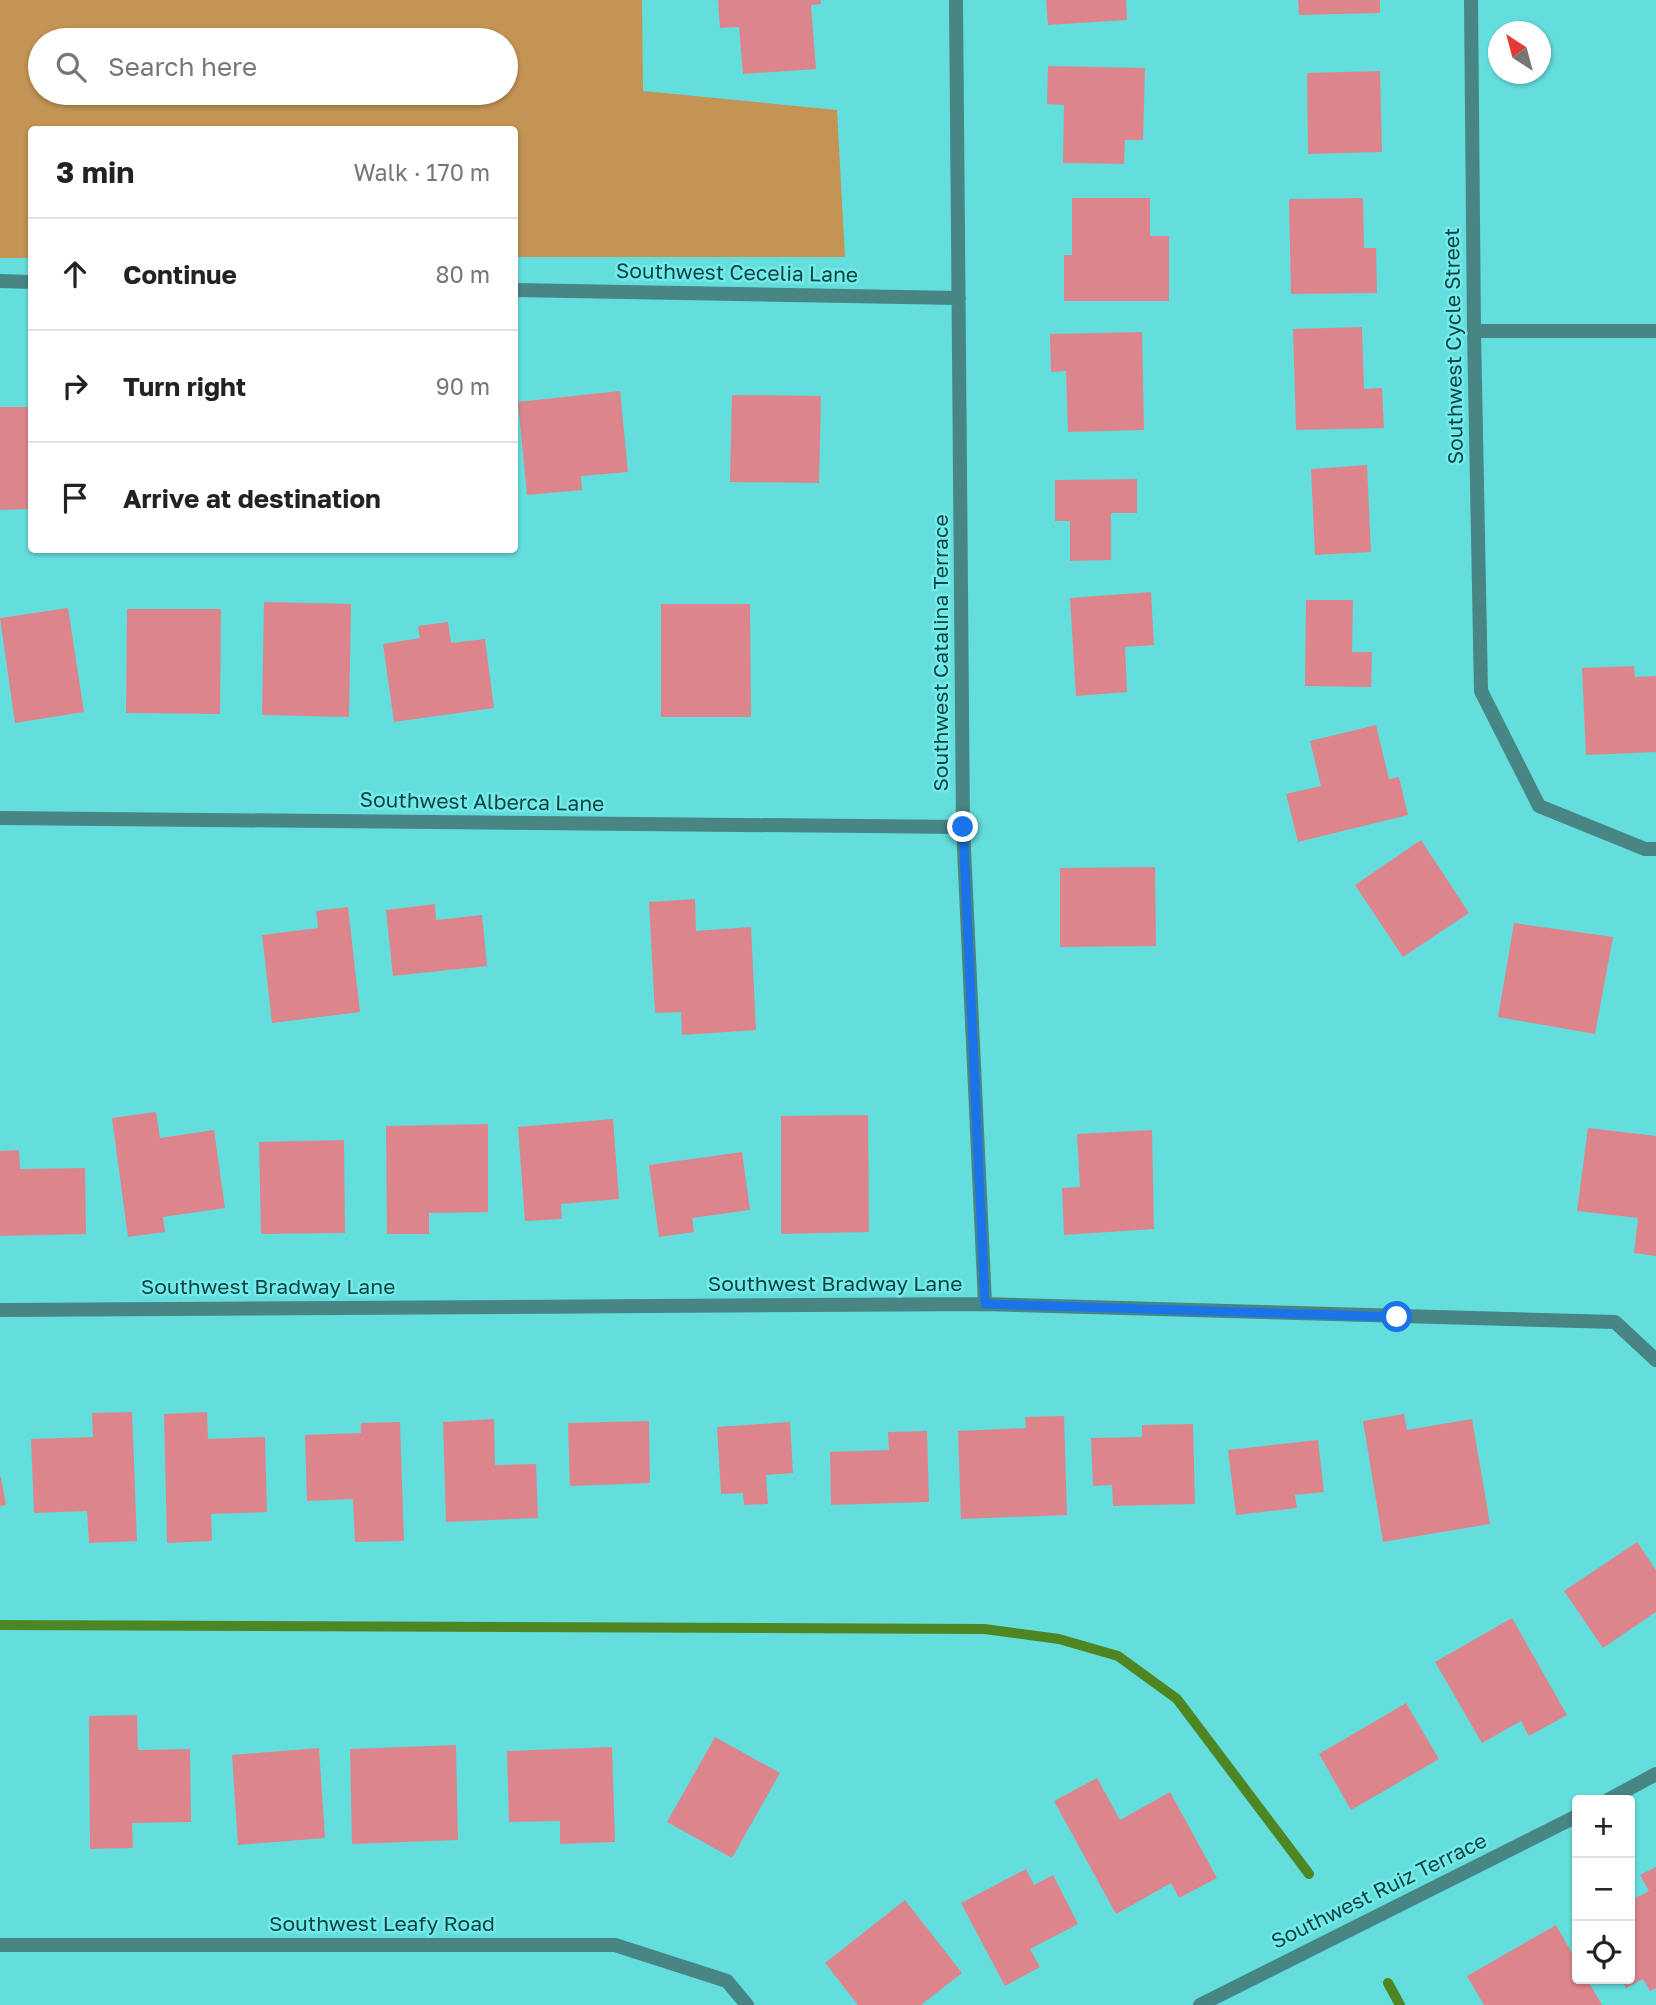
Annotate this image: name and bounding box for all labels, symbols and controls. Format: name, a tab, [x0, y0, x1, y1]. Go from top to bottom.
north arrow	[1488, 21, 1551, 84]
search box	[28, 28, 518, 105]
icon: search	[52, 48, 90, 86]
text: Search here	[108, 51, 257, 82]
text: 3 min	[56, 154, 134, 190]
text: Walk · 170 m	[353, 158, 490, 186]
street label: Southwest Cycle Street	[1438, 227, 1468, 465]
icon: ahead	[56, 255, 94, 293]
street label: Southwest Cecelia Lane	[616, 257, 858, 287]
text: Continue	[123, 259, 237, 290]
text: 80 m	[436, 260, 490, 288]
icon: right	[56, 367, 94, 405]
text: Turn right	[123, 371, 246, 402]
text: 90 m	[436, 372, 490, 400]
icon: arrive	[56, 479, 94, 517]
text: Arrive at destination	[123, 483, 381, 514]
street label: Southwest Catalina Terrace	[927, 514, 953, 792]
street label: Southwest Alberca Lane	[359, 786, 605, 816]
route end	[947, 811, 978, 842]
street label: Southwest Bradway Lane	[708, 1270, 962, 1296]
street label: Southwest Bradway Lane	[141, 1273, 395, 1299]
route start	[1381, 1301, 1412, 1332]
map controls	[1572, 1795, 1635, 1984]
button: +	[1572, 1795, 1635, 1858]
street label: Southwest Ruiz Terrace	[1266, 1827, 1491, 1954]
button: −	[1572, 1858, 1635, 1921]
street label: Southwest Leafy Road	[269, 1910, 495, 1936]
button: locate	[1572, 1921, 1635, 1984]

